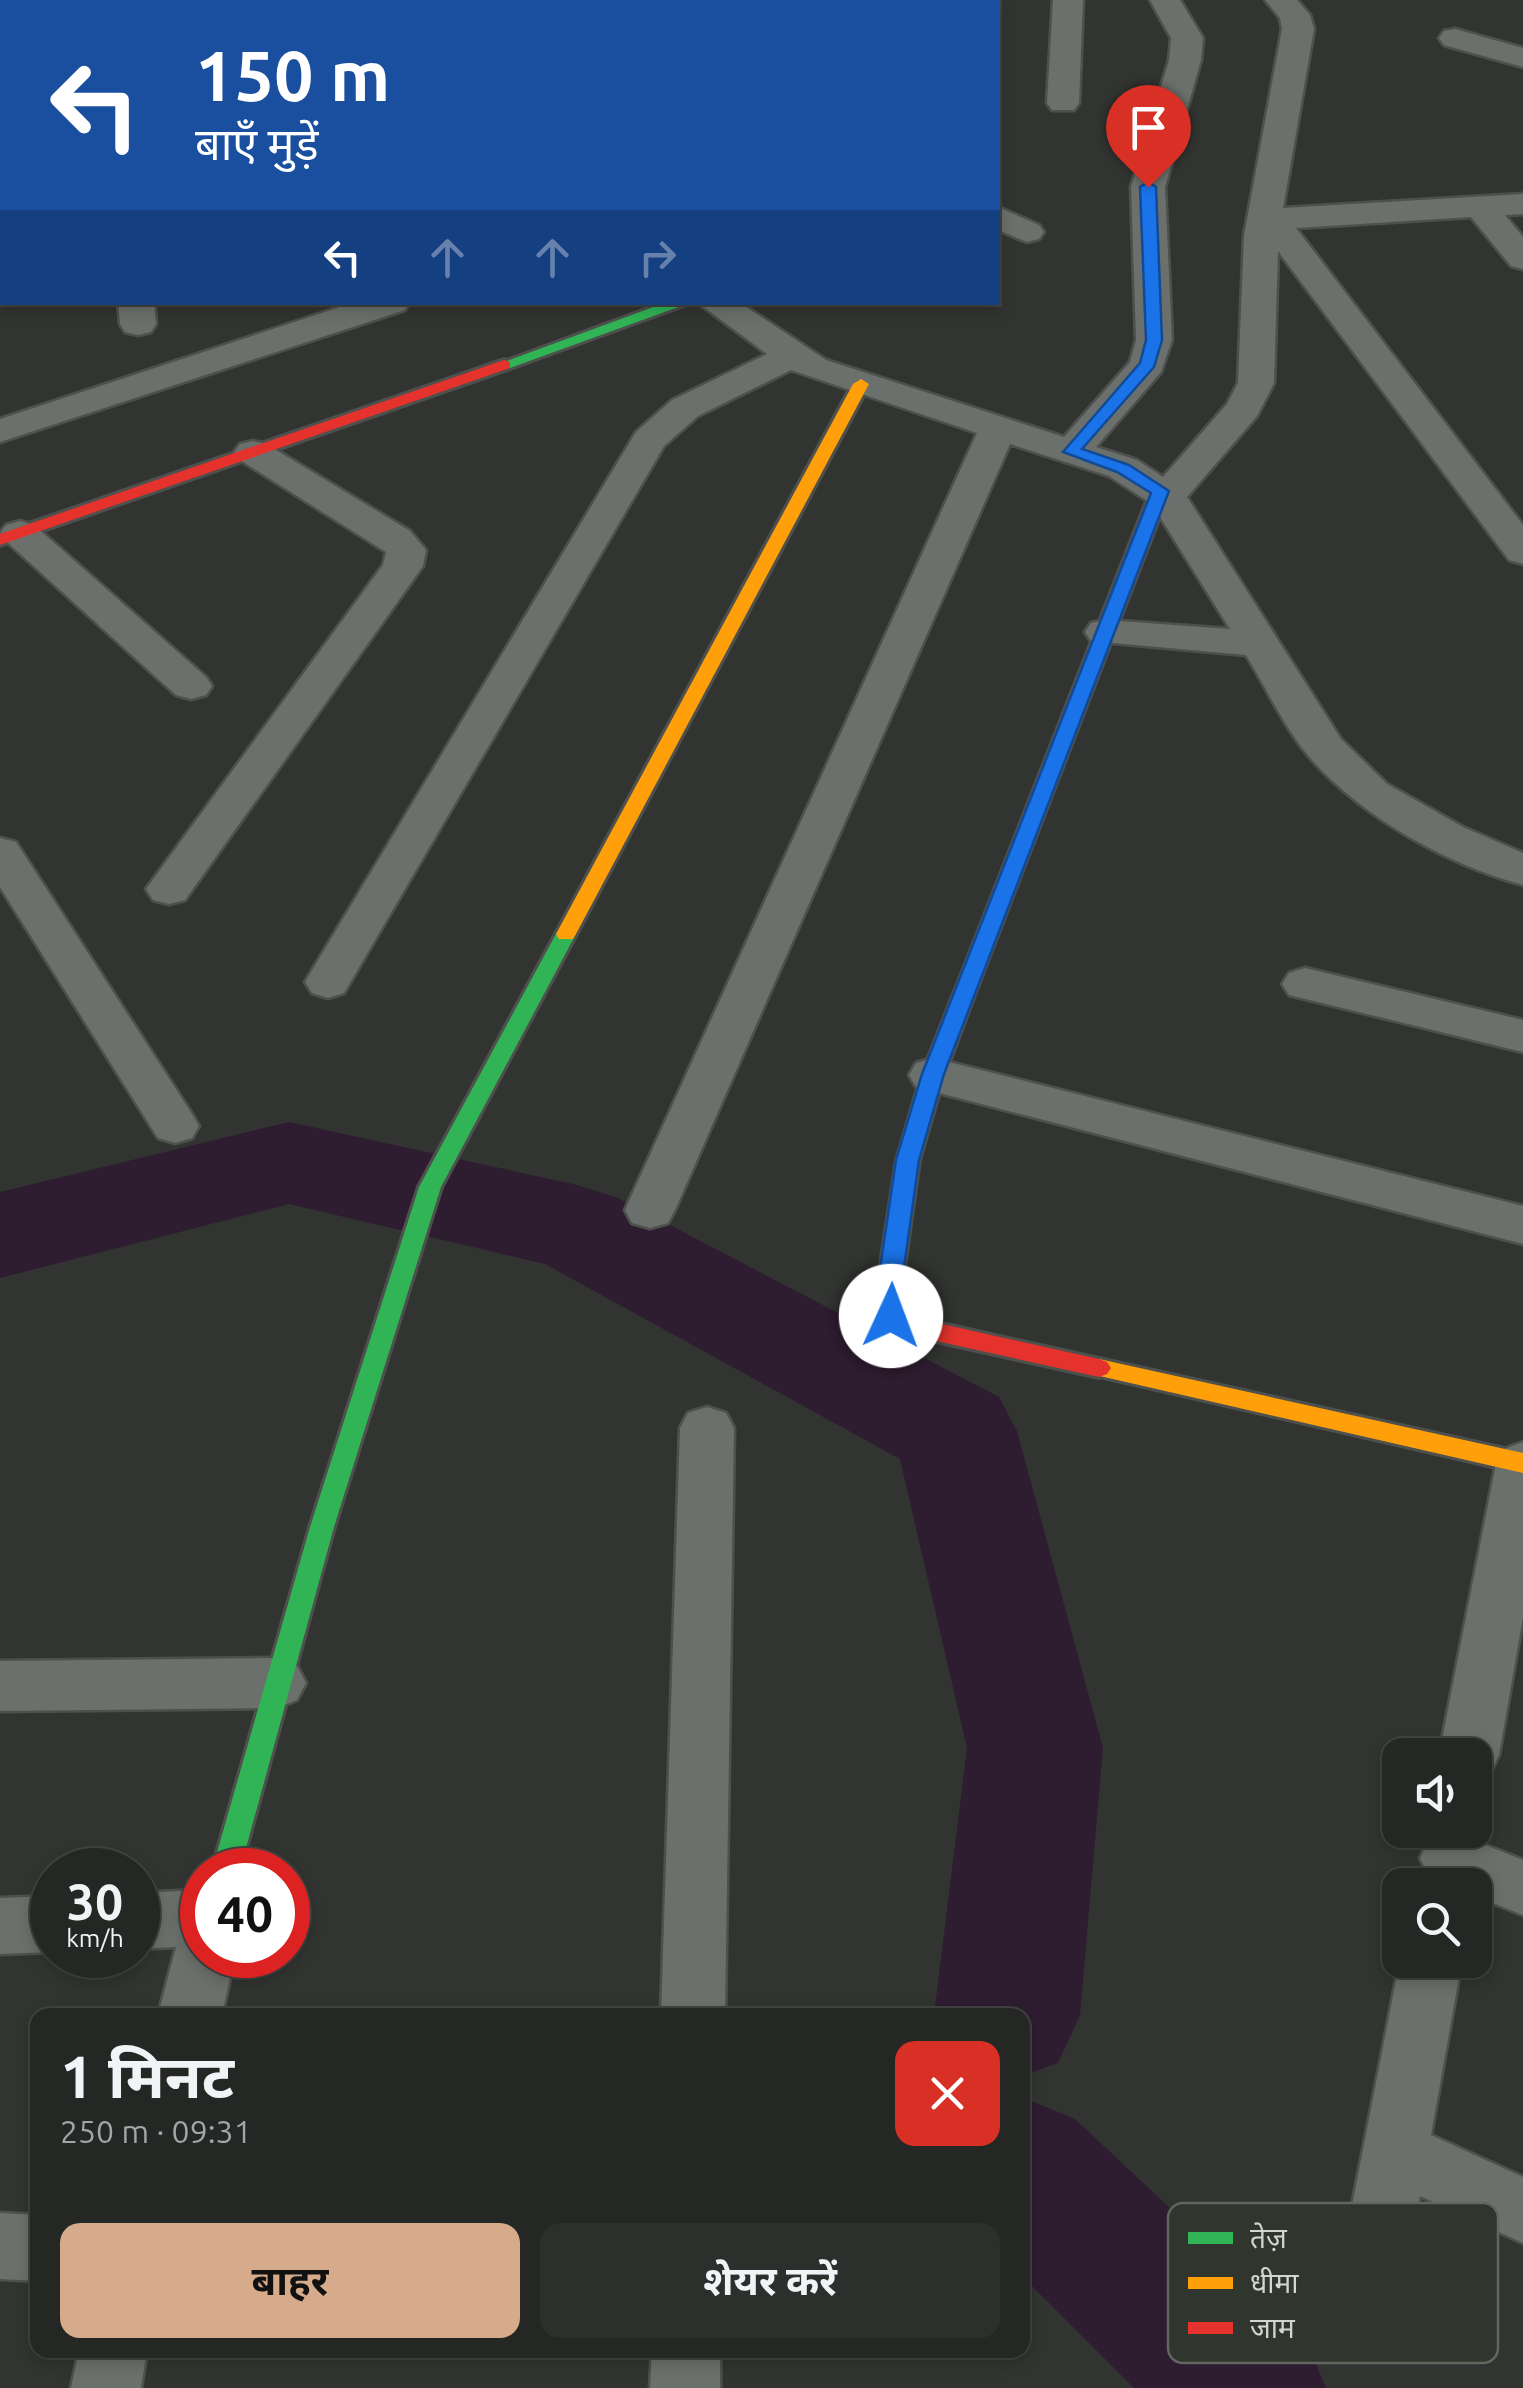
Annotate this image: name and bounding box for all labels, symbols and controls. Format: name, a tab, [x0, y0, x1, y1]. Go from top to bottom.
text: 150 m	[195, 36, 390, 114]
icon: left	[30, 40, 160, 170]
pin	[1106, 85, 1191, 188]
icon: arrive	[1121, 100, 1176, 155]
text: बाएँ मुड़ें	[195, 118, 319, 169]
icon: left	[315, 230, 370, 285]
icon: ahead	[420, 230, 475, 285]
icon: ahead	[525, 230, 580, 285]
icon: right	[630, 230, 685, 285]
position arrow	[839, 1264, 943, 1368]
map controls	[1382, 1738, 1492, 1978]
button: sound	[1382, 1738, 1492, 1848]
speed limit sign: 40	[180, 1848, 310, 1978]
button: search	[1382, 1868, 1492, 1978]
text: 30	[67, 1873, 123, 1929]
text: km/h	[66, 1924, 124, 1952]
button: close	[895, 2041, 1000, 2146]
text: 1 मिनट	[60, 2042, 234, 2109]
text: 250 m · 09:31	[60, 2113, 252, 2149]
legend	[1168, 2203, 1498, 2363]
text: तेज़	[1250, 2222, 1288, 2253]
button: बाहर	[60, 2223, 520, 2338]
button: शेयर करें	[540, 2223, 1000, 2338]
text: धीमा	[1250, 2267, 1299, 2298]
text: जाम	[1250, 2312, 1296, 2343]

